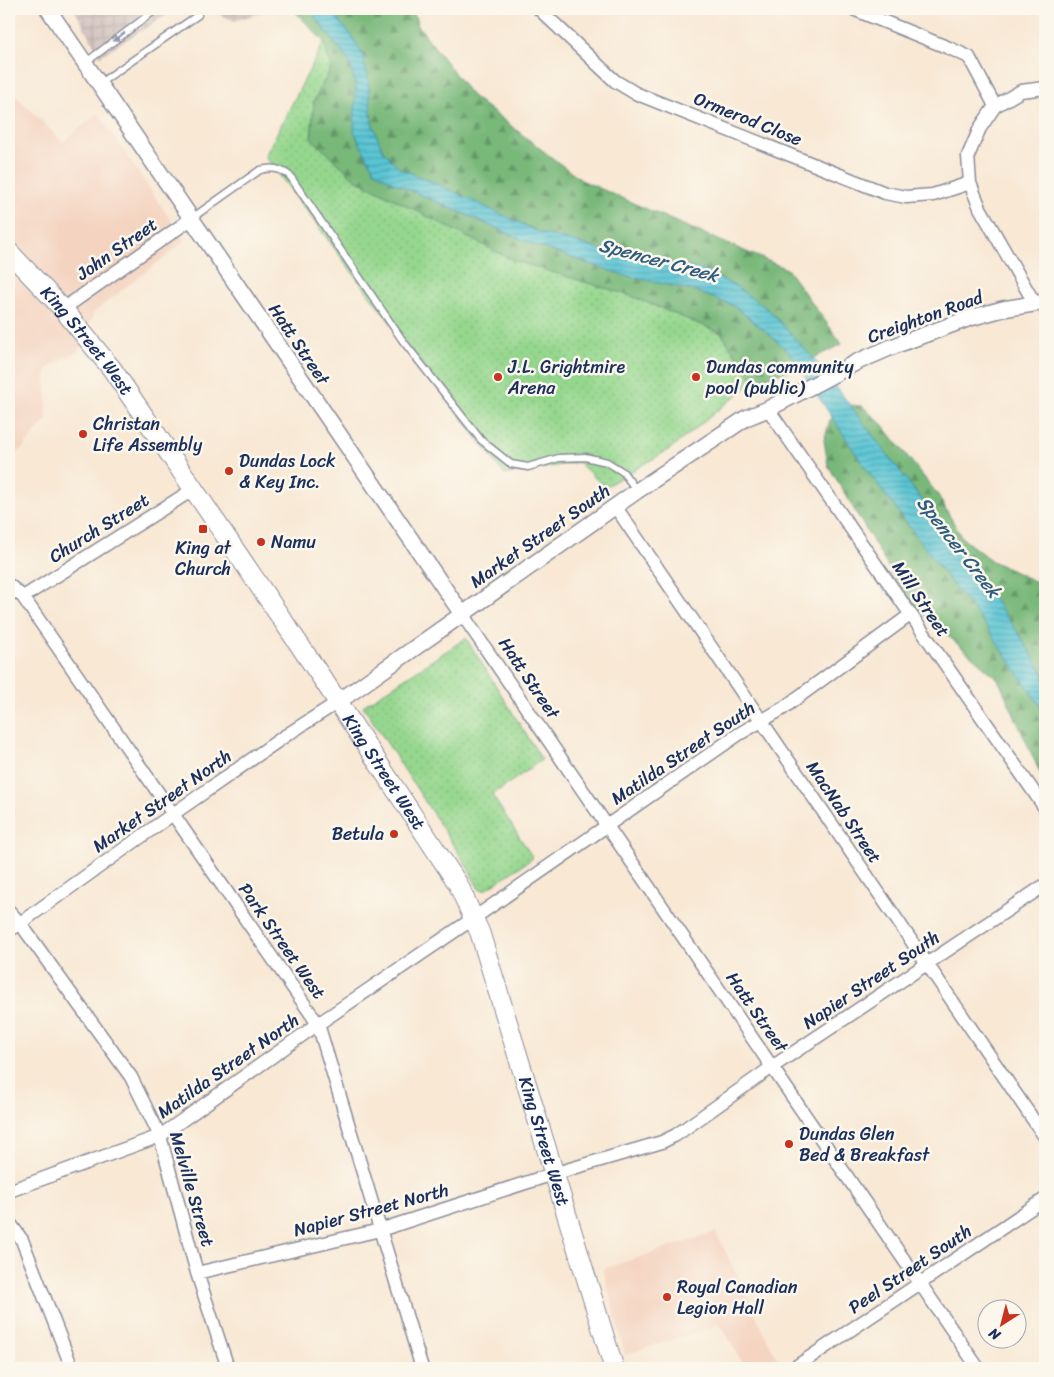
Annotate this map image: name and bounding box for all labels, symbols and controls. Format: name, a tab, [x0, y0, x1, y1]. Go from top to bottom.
one-way arrow	[112, 32, 126, 42]
street label: Ormerod Close	[689, 83, 807, 155]
street label: John Street	[69, 209, 165, 290]
water label: Spencer Creek	[596, 228, 723, 292]
street label: King Street West	[32, 278, 142, 402]
street label: Creighton Road	[863, 281, 989, 353]
street label: Hatt Street	[260, 296, 339, 392]
place label: J.L. Grightmire Arena	[507, 351, 625, 404]
place label: Dundas community pool (public)	[705, 351, 854, 404]
marker: J.L. Grightmire Arena	[492, 371, 504, 383]
marker: Dundas community pool (public)	[690, 371, 702, 383]
place label: Christan Life Assembly	[93, 408, 203, 461]
marker: Christan Life Assembly	[77, 428, 89, 440]
place label: Dundas Lock & Key Inc.	[239, 445, 336, 498]
marker: Dundas Lock & Key Inc.	[223, 465, 235, 477]
street label: Market Street South	[463, 475, 617, 597]
street label: Church Street	[42, 484, 156, 572]
water label: Spencer Creek	[908, 489, 1010, 606]
marker: King at Church	[197, 523, 209, 535]
place label: Namu	[271, 526, 316, 558]
place label: King at Church	[175, 532, 232, 585]
marker: Namu	[255, 536, 267, 548]
street label: Mill Street	[883, 554, 959, 644]
street label: Hatt Street	[490, 630, 569, 726]
street label: Matilda Street South	[604, 692, 762, 814]
street label: King Street West	[334, 707, 434, 837]
street label: Market Street North	[85, 741, 239, 861]
street label: MacNab Street	[798, 754, 891, 870]
place label: Betula	[332, 818, 384, 850]
marker: Betula	[388, 828, 400, 840]
street label: Park Street West	[230, 876, 334, 1006]
street label: Napier Street South	[796, 922, 946, 1038]
street label: Hatt Street	[717, 965, 797, 1060]
street label: Matilda Street North	[150, 1005, 306, 1127]
street label: King Street West	[509, 1072, 579, 1210]
place label: Dundas Glen Bed & Breakfast	[799, 1118, 930, 1171]
street label: Melville Street	[160, 1127, 224, 1251]
marker: Dundas Glen Bed & Breakfast	[783, 1138, 795, 1150]
street label: Napier Street North	[290, 1174, 452, 1246]
street label: Peel Street South	[841, 1216, 979, 1322]
place label: Royal Canadian Legion Hall	[677, 1271, 798, 1324]
marker: Royal Canadian Legion Hall	[661, 1291, 673, 1303]
north arrow	[976, 1300, 1026, 1350]
text: N	[983, 1321, 1007, 1348]

